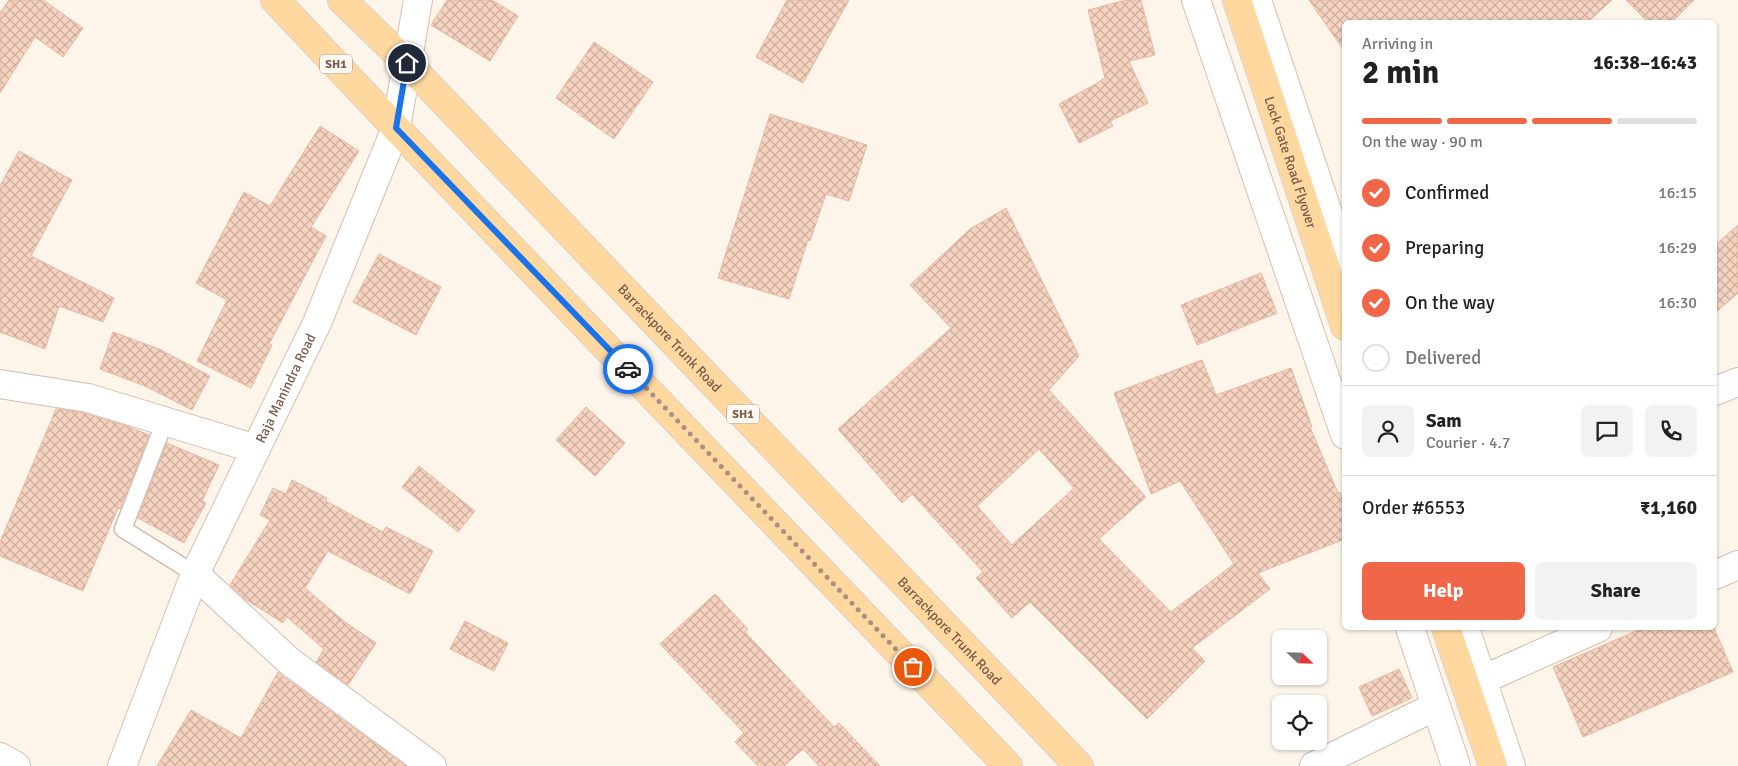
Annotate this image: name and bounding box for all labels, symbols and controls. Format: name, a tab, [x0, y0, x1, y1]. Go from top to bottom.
text: Arriving in	[1362, 34, 1433, 54]
pin	[386, 42, 428, 84]
icon: home	[393, 49, 421, 77]
text: 16:38–16:43	[1593, 51, 1697, 75]
text: 2 min	[1362, 53, 1439, 92]
road number: SH1	[320, 54, 352, 74]
street label: Lock Gate Road Flyover	[1261, 94, 1320, 231]
text: On the way · 90 m	[1362, 132, 1483, 152]
icon: check	[1362, 179, 1390, 207]
text: Confirmed	[1405, 181, 1489, 205]
text: 16:15	[1658, 183, 1697, 203]
icon: check	[1362, 234, 1390, 262]
text: Preparing	[1405, 236, 1484, 260]
text: 16:29	[1658, 238, 1697, 258]
street label: Barrackpore Trunk Road	[614, 281, 725, 396]
icon: check	[1362, 289, 1390, 317]
text: On the way	[1405, 291, 1495, 315]
text: 16:30	[1658, 293, 1697, 313]
street label: Raja Manindra Road	[252, 331, 320, 446]
courier	[603, 344, 653, 394]
text: Delivered	[1405, 346, 1481, 370]
icon: car	[614, 355, 642, 383]
road number: SH1	[727, 404, 759, 424]
button: person	[1362, 405, 1414, 457]
button: chat	[1581, 405, 1633, 457]
button: phone	[1645, 405, 1697, 457]
text: Sam	[1426, 409, 1462, 433]
text: Courier · 4.7	[1426, 433, 1510, 453]
text: Order #6553	[1362, 496, 1465, 520]
text: ₹1,160	[1640, 496, 1697, 520]
button: Help	[1362, 562, 1525, 620]
button: Share	[1535, 562, 1697, 620]
street label: Barrackpore Trunk Road	[894, 574, 1005, 689]
north arrow	[1272, 630, 1328, 685]
map controls	[1272, 630, 1327, 750]
pin	[892, 646, 934, 688]
icon: bag	[899, 653, 927, 681]
button: locate	[1272, 695, 1327, 750]

